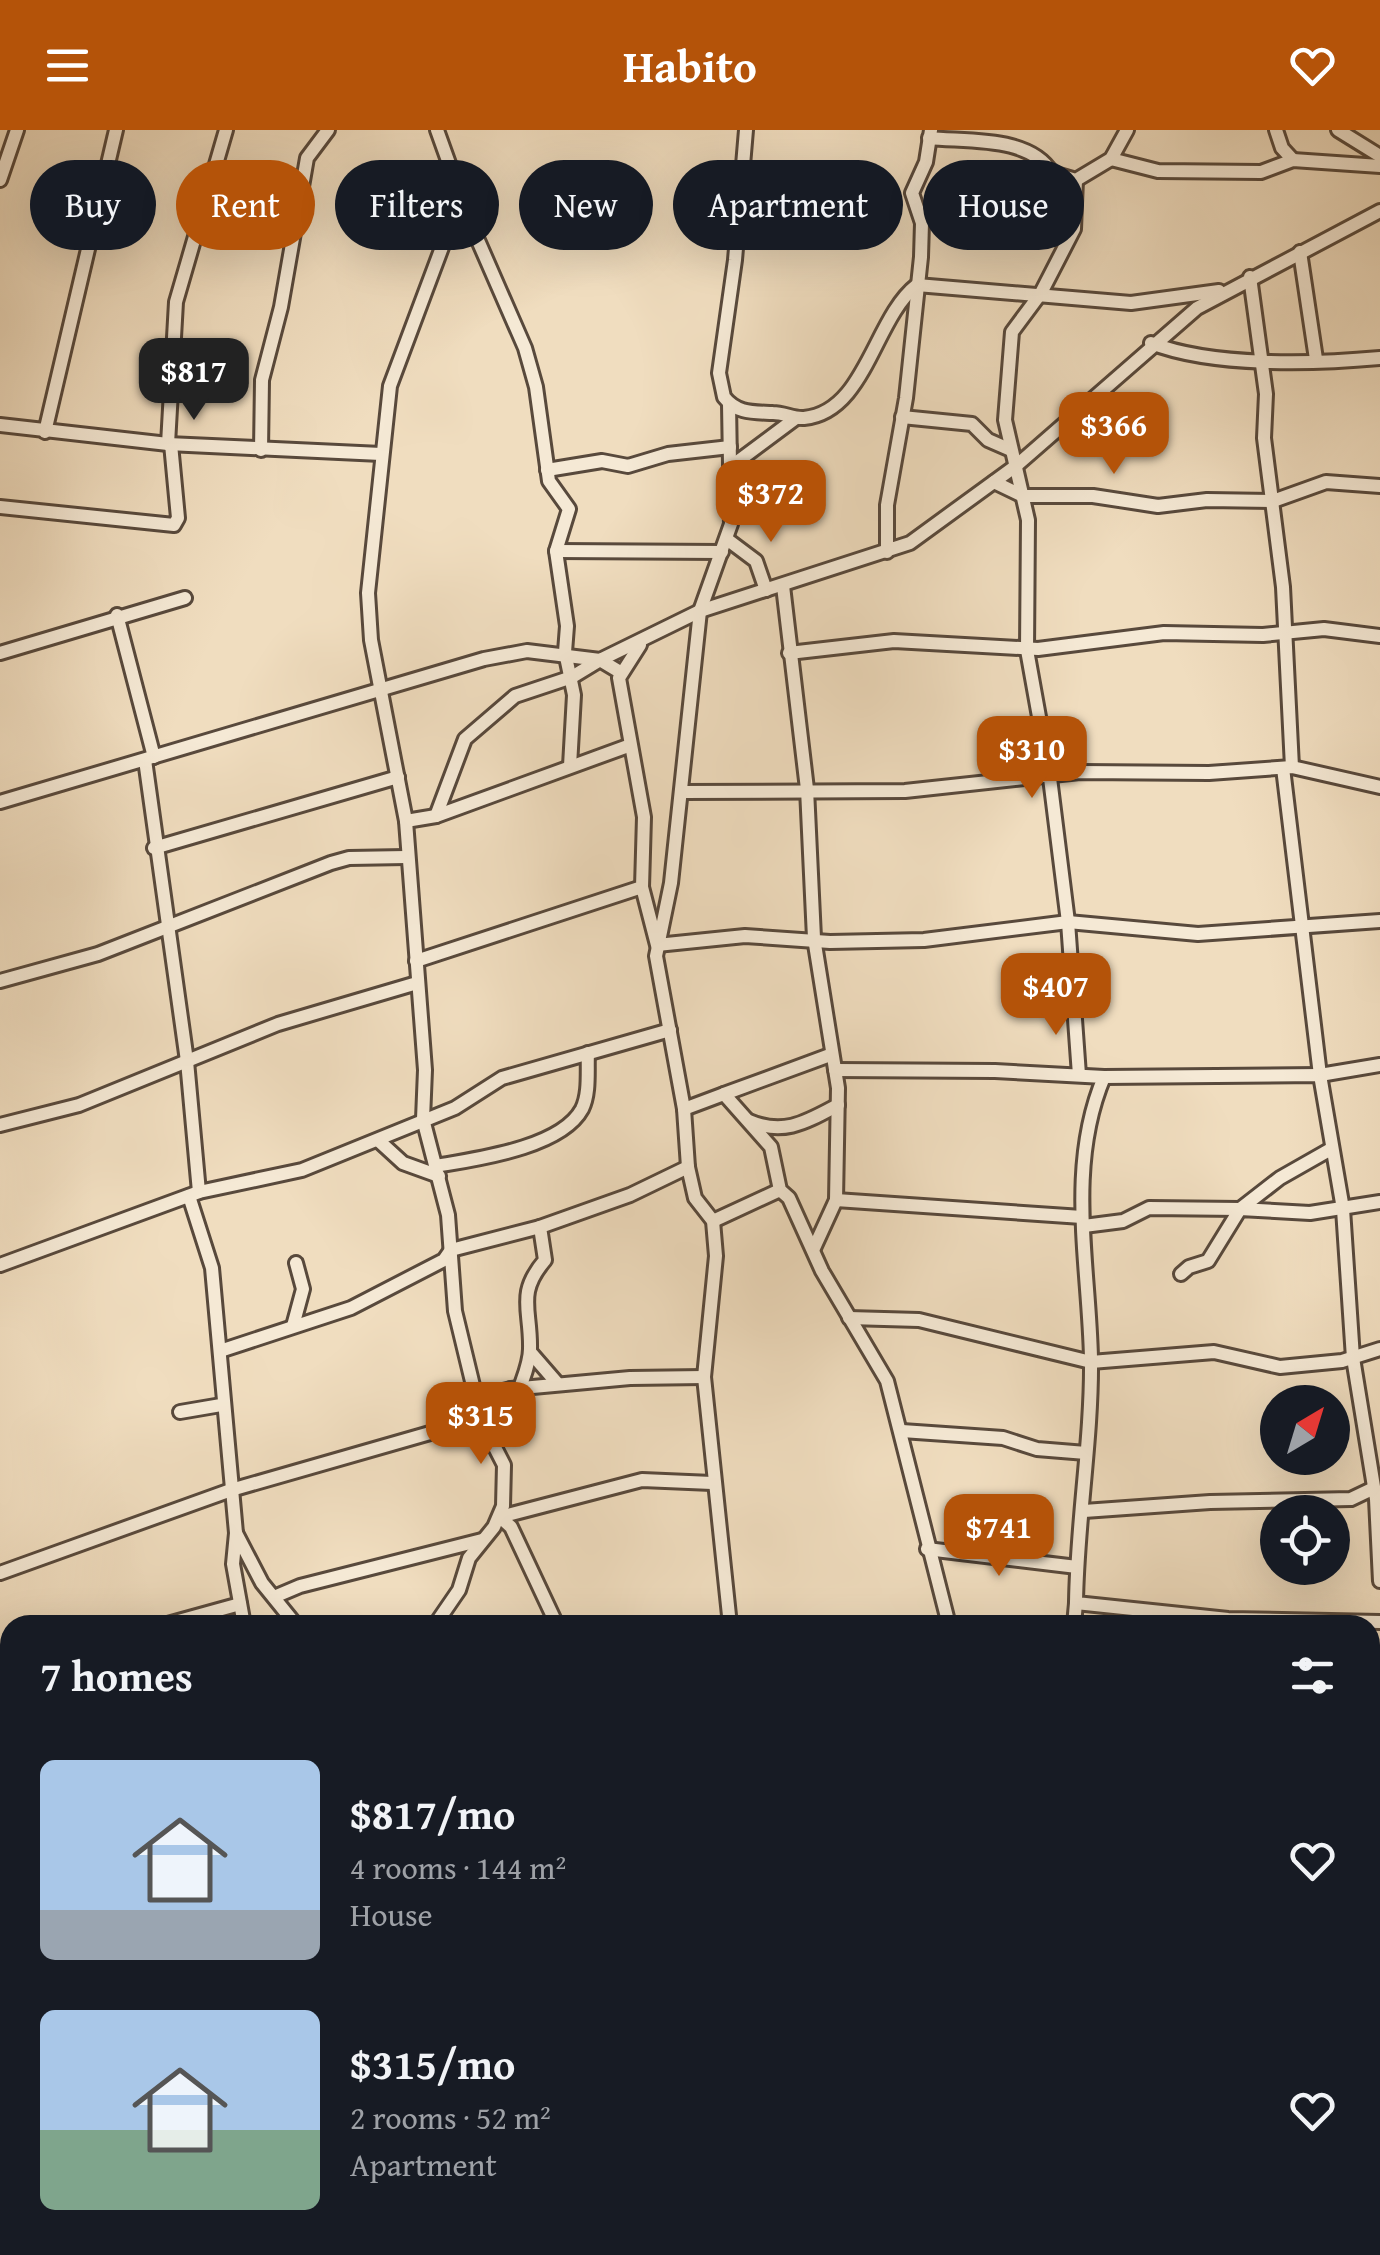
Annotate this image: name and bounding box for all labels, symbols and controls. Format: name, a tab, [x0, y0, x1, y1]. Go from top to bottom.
text: Habito	[623, 33, 757, 98]
icon: menu	[40, 38, 95, 93]
icon: heart	[1285, 38, 1340, 93]
chip: Buy	[30, 160, 156, 250]
chip: Rent	[176, 160, 315, 250]
chip: Filters	[335, 160, 499, 250]
chip: New	[519, 160, 653, 250]
chip: Apartment	[673, 160, 903, 250]
chip: House	[923, 160, 1084, 250]
pin: $817	[135, 338, 253, 423]
text: $817	[161, 347, 227, 394]
pin: $366	[1055, 392, 1173, 477]
text: $366	[1081, 401, 1147, 448]
pin: $372	[712, 460, 830, 545]
text: $372	[738, 469, 804, 516]
pin: $310	[973, 716, 1091, 801]
text: $310	[999, 725, 1065, 772]
pin: $407	[997, 953, 1115, 1038]
text: $407	[1023, 962, 1089, 1009]
pin: $315	[422, 1382, 540, 1467]
north arrow	[1260, 1385, 1350, 1475]
map controls	[1260, 1385, 1350, 1585]
text: $315	[448, 1391, 514, 1438]
pin: $741	[940, 1494, 1058, 1579]
button: locate	[1260, 1495, 1350, 1585]
text: $741	[966, 1503, 1032, 1550]
text: 7 homes	[40, 1645, 193, 1706]
icon: filters	[1285, 1648, 1340, 1703]
text: $817/mo	[350, 1783, 515, 1844]
icon: home	[120, 1800, 240, 1920]
icon: heart	[1285, 1833, 1340, 1888]
text: 4 rooms · 144 m²	[350, 1844, 566, 1891]
text: House	[350, 1891, 433, 1938]
text: $315/mo	[350, 2033, 515, 2094]
icon: home	[120, 2050, 240, 2170]
icon: heart	[1285, 2083, 1340, 2138]
text: 2 rooms · 52 m²	[350, 2094, 551, 2141]
text: Apartment	[350, 2141, 497, 2188]

